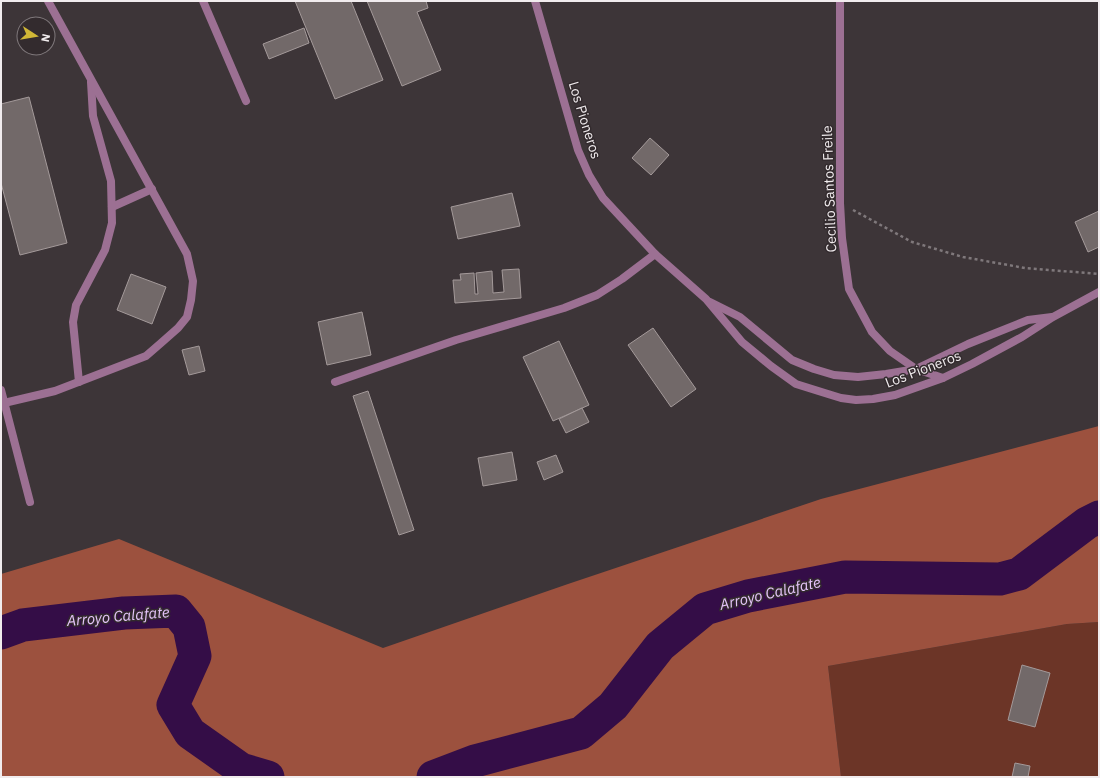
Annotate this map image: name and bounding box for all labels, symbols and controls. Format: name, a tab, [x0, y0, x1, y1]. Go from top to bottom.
north arrow	[16, 16, 56, 56]
text: N	[38, 33, 53, 43]
street label: Los Pioneros	[565, 79, 605, 161]
street label: Cecilio Santos Freile	[818, 125, 840, 253]
street label: Los Pioneros	[882, 346, 964, 392]
water label: Arroyo Calafate	[717, 572, 823, 614]
water label: Arroyo Calafate	[65, 602, 170, 630]

